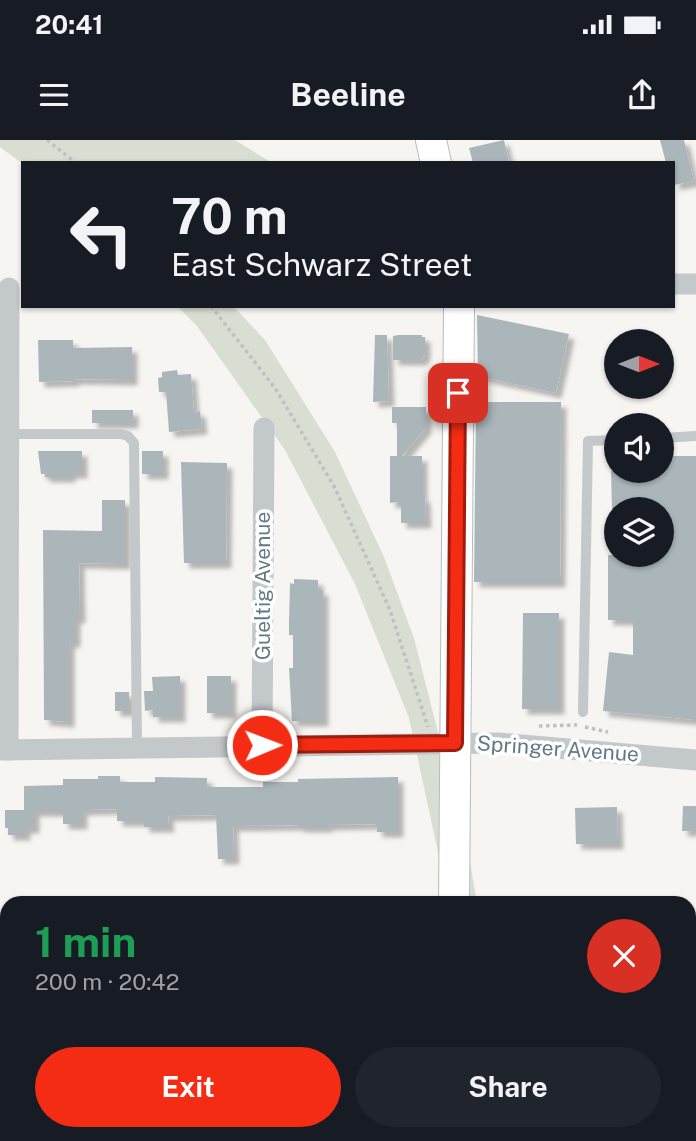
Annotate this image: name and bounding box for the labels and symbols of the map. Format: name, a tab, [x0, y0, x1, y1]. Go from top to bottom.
north arrow	[604, 329, 674, 399]
pin	[428, 363, 488, 423]
street label: Gueltig Avenue	[250, 512, 275, 660]
position arrow	[225, 708, 299, 782]
street label: Springer Avenue	[476, 730, 640, 767]

